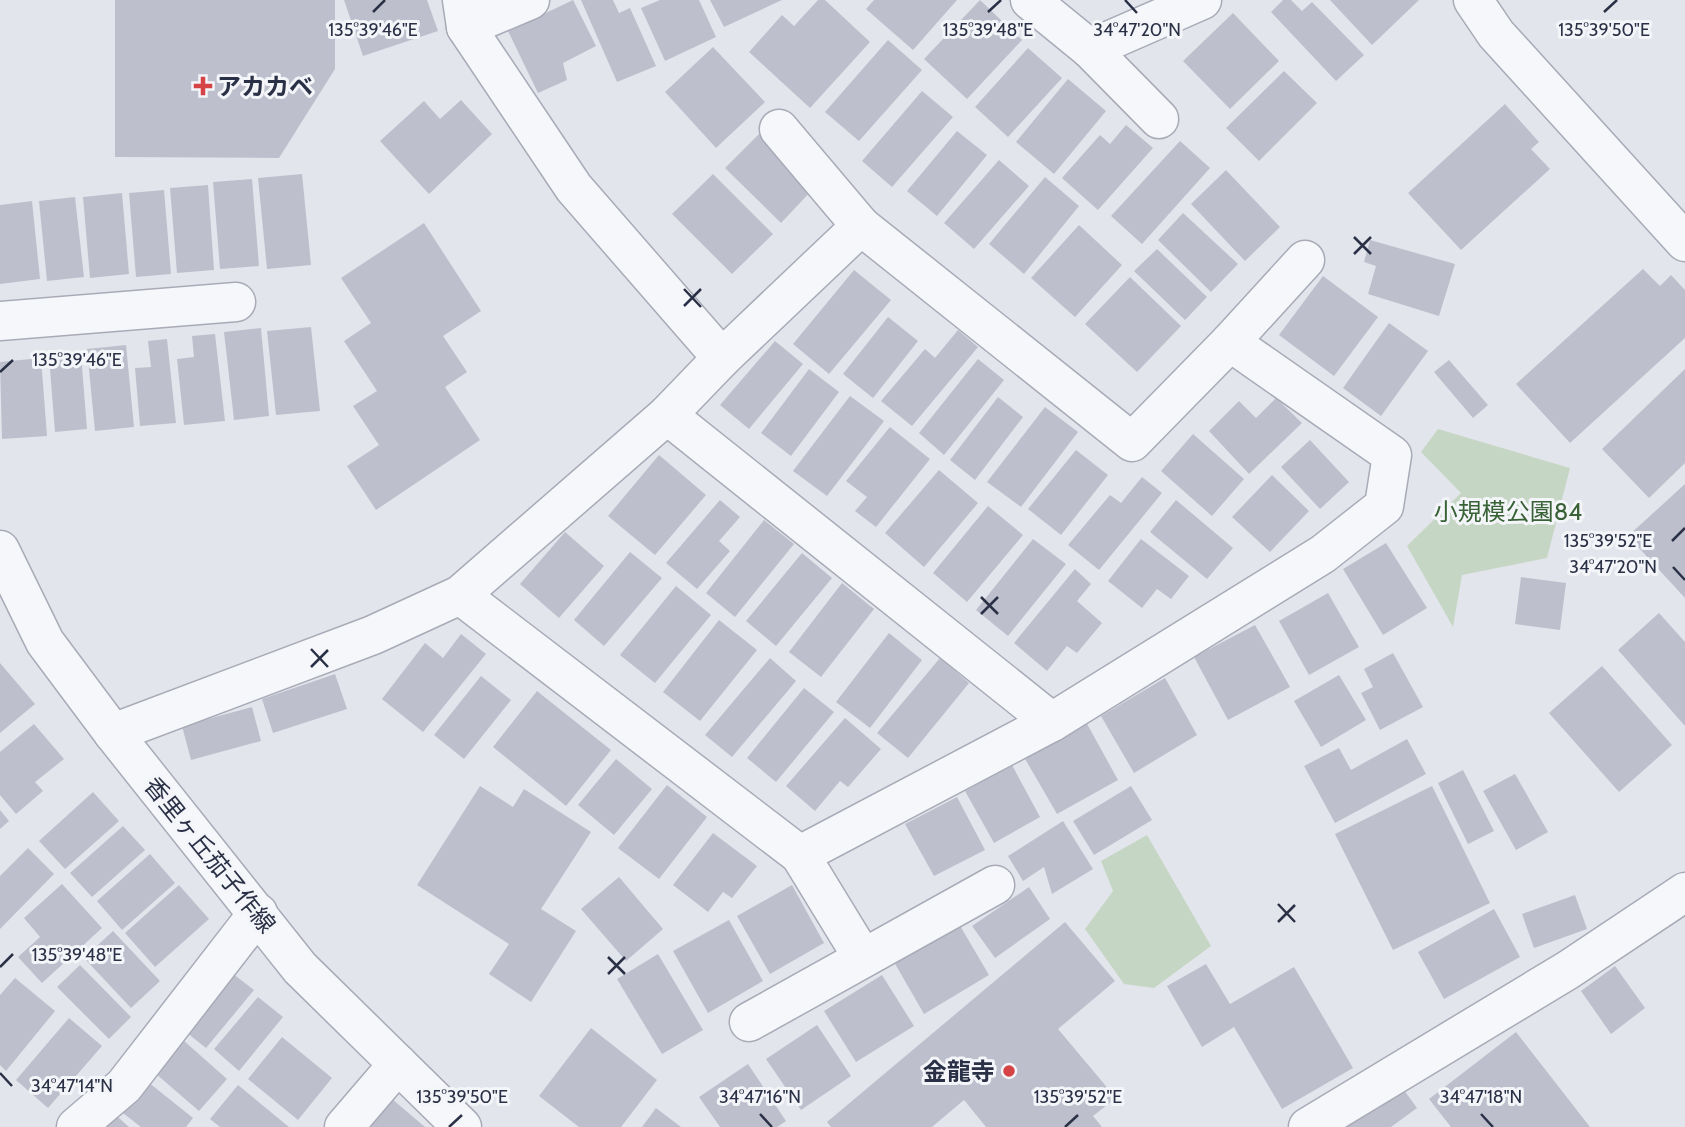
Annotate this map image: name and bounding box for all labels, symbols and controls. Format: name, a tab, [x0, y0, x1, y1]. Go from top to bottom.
text: 135°39'46"E	[328, 19, 418, 41]
text: 135°39'48"E	[943, 19, 1033, 41]
text: 34°47'20"N	[1093, 19, 1181, 41]
text: 135°39'50"E	[1558, 19, 1650, 41]
place label: アカカベ	[217, 72, 313, 101]
marker: アカカベ	[195, 78, 211, 94]
text: 135°39'46"E	[32, 349, 122, 371]
park label: 小規模公園84	[1434, 497, 1582, 526]
text: 135°39'52"E	[1564, 530, 1652, 552]
text: 34°47'20"N	[1569, 556, 1657, 578]
street label: 香里ヶ丘茄子作線	[138, 771, 282, 939]
text: 135°39'48"E	[32, 944, 122, 966]
place label: 金龍寺	[923, 1057, 995, 1086]
marker: 金龍寺	[1001, 1063, 1017, 1079]
text: 34°47'14"N	[31, 1075, 113, 1097]
text: 135°39'50"E	[416, 1086, 508, 1108]
text: 34°47'16"N	[719, 1086, 801, 1108]
text: 135°39'52"E	[1034, 1086, 1122, 1108]
text: 34°47'18"N	[1440, 1086, 1522, 1108]

